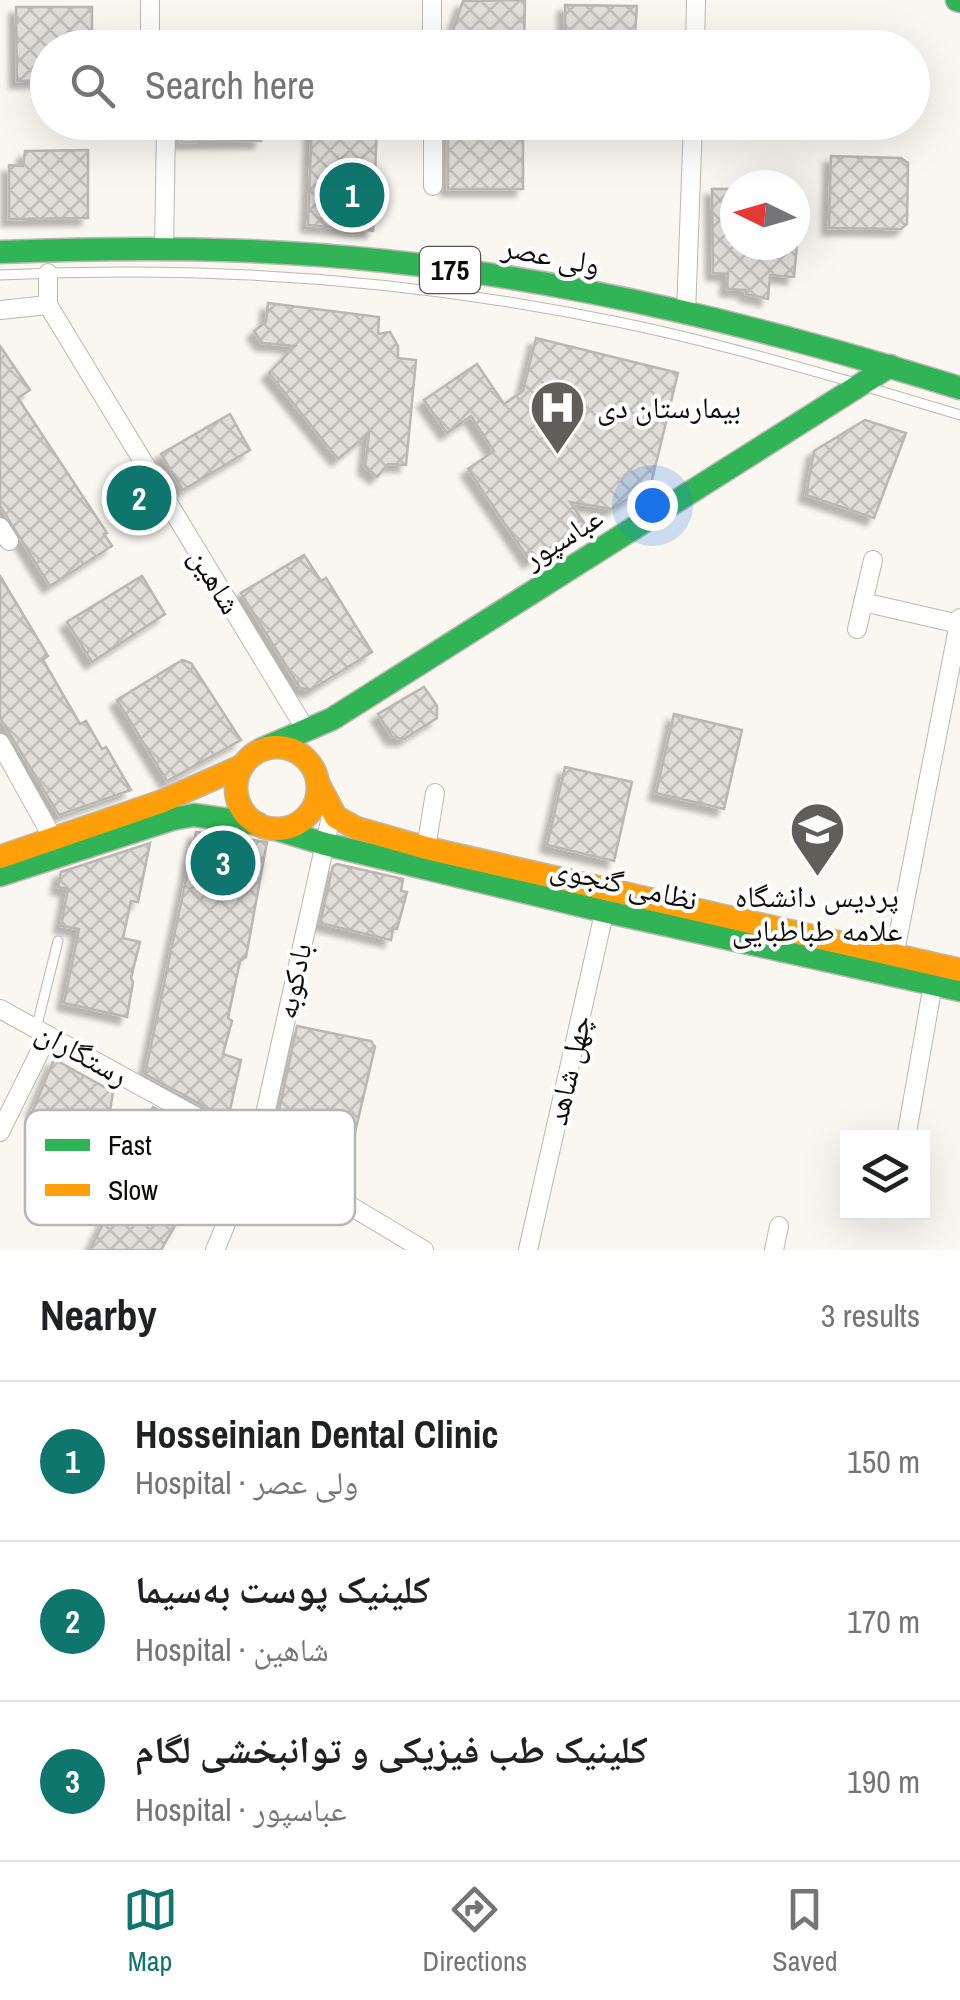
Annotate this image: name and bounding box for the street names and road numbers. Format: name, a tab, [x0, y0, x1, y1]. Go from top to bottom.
street label: ولی عصر	[498, 226, 603, 284]
road number: 175	[420, 247, 480, 293]
street label: عباسپور	[514, 497, 610, 578]
street label: شاهین	[180, 540, 251, 621]
street label: نظامی گنجوی	[547, 847, 702, 919]
street label: بادکوبه	[265, 939, 321, 1022]
street label: رستگاران	[29, 1011, 136, 1095]
street label: چهل شاهد	[536, 1011, 600, 1129]

